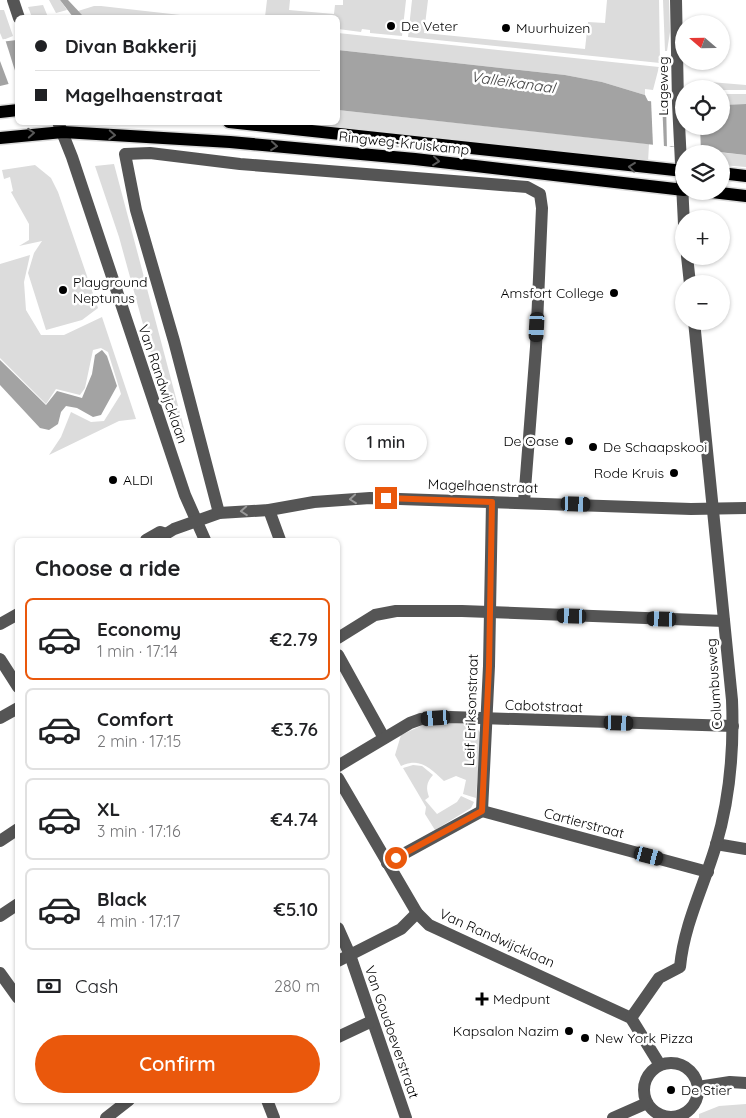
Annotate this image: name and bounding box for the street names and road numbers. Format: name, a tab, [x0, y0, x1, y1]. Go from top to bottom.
street label: Lageweg	[654, 56, 672, 116]
street label: Ringweg-Kruiskamp	[338, 127, 470, 159]
street label: Van Randwijcklaan	[134, 322, 192, 446]
street label: Magelhaenstraat	[427, 475, 539, 497]
street label: Columbusweg	[702, 638, 726, 730]
street label: Leif Eriksonstraat	[460, 653, 482, 767]
street label: Cabotstraat	[505, 696, 584, 716]
street label: Cartierstraat	[542, 804, 626, 842]
street label: Van Randwijcklaan	[437, 904, 557, 972]
street label: Van Goudoeverstraat	[361, 963, 423, 1101]

